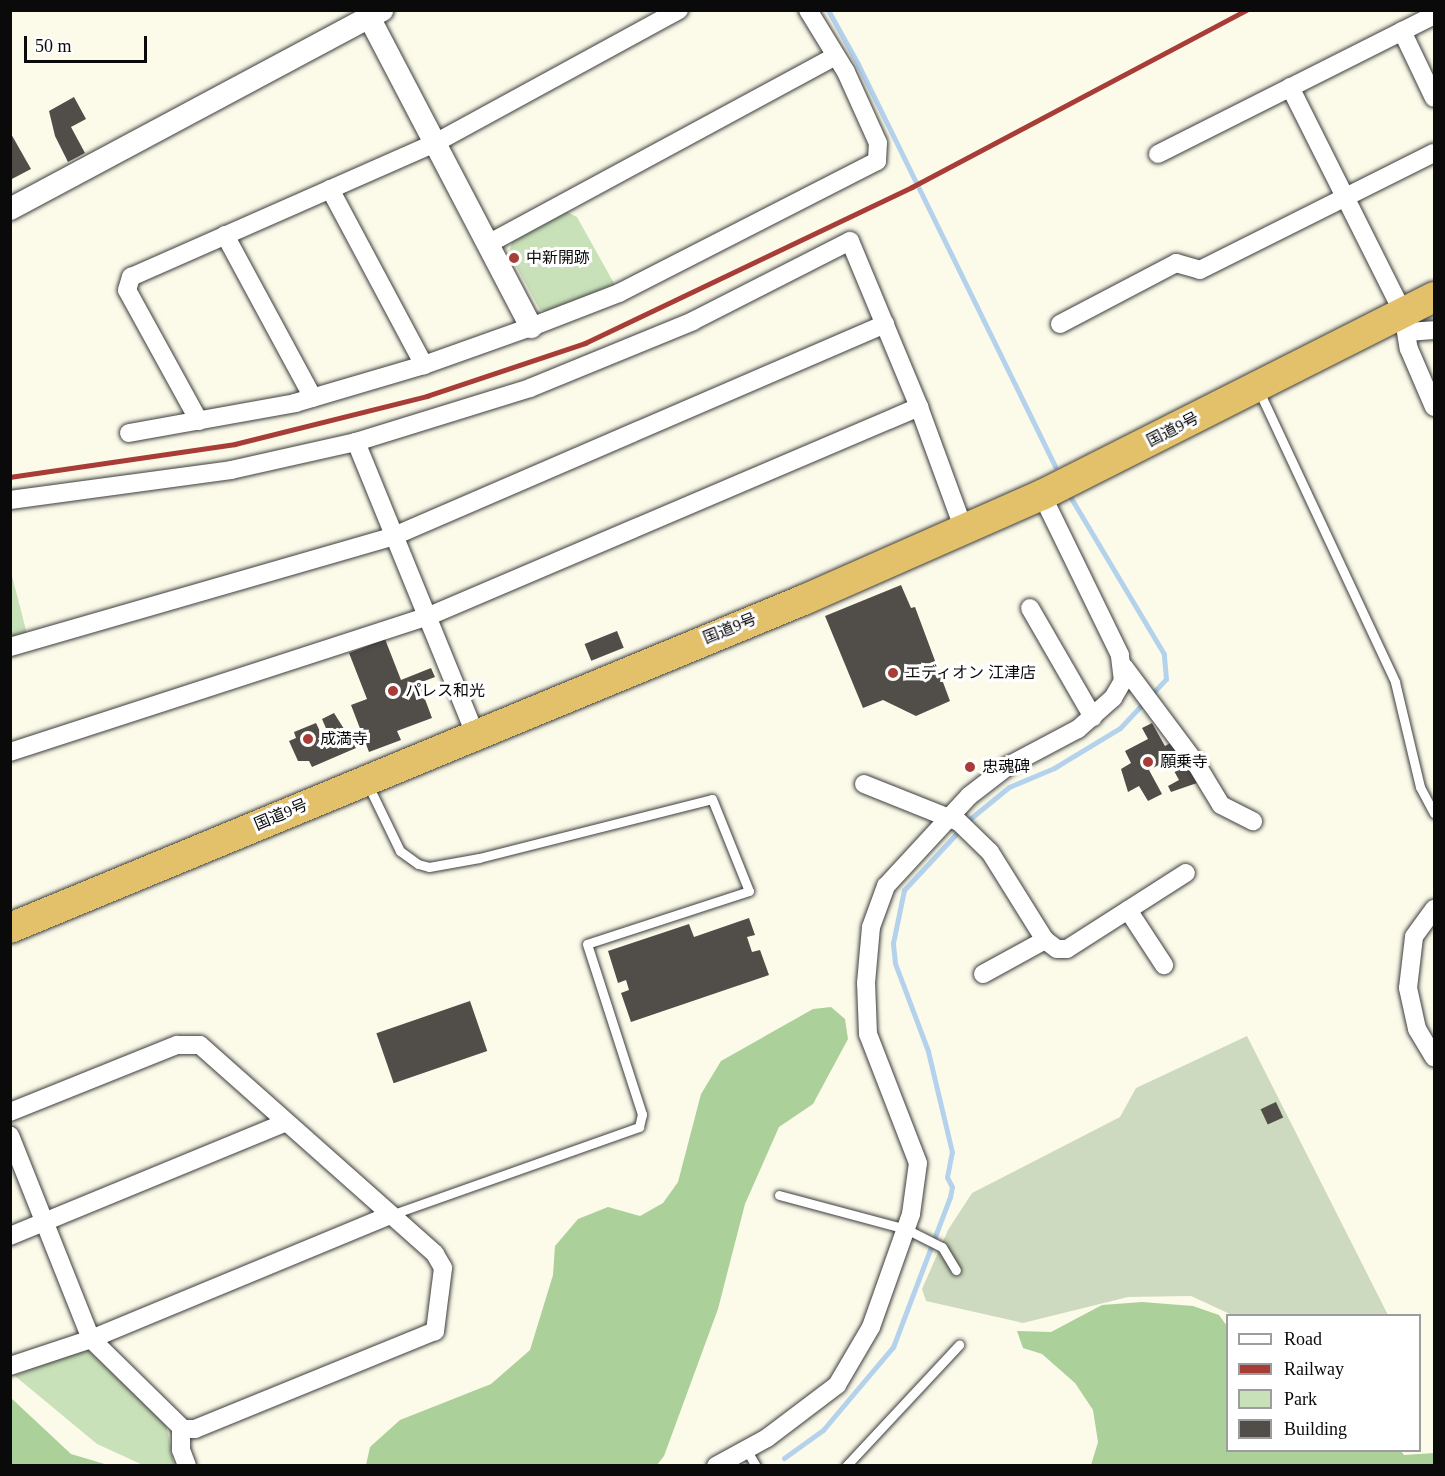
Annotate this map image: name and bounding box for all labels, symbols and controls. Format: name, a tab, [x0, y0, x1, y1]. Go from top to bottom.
scale bar	[27, 24, 150, 62]
text: 50 m	[35, 36, 72, 56]
place label: 中新開跡	[526, 248, 590, 268]
marker: 中新開跡	[507, 251, 521, 265]
street label: 国道9号	[1144, 409, 1202, 451]
street label: 国道9号	[700, 610, 760, 648]
place label: エディオン 江津店	[905, 663, 1037, 683]
marker: エディオン 江津店	[886, 666, 900, 680]
place label: パレス和光	[405, 681, 485, 701]
marker: パレス和光	[386, 684, 400, 698]
place label: 成満寺	[320, 729, 368, 749]
marker: 成満寺	[301, 732, 315, 746]
place label: 願乗寺	[1160, 752, 1208, 772]
marker: 願乗寺	[1141, 755, 1155, 769]
place label: 忠魂碑	[982, 757, 1030, 777]
marker: 忠魂碑	[963, 760, 977, 774]
street label: 国道9号	[251, 795, 311, 835]
legend	[1226, 1314, 1421, 1452]
text: Road	[1284, 1329, 1322, 1349]
text: Railway	[1284, 1359, 1344, 1379]
text: Park	[1284, 1389, 1317, 1409]
text: Building	[1284, 1419, 1347, 1439]

